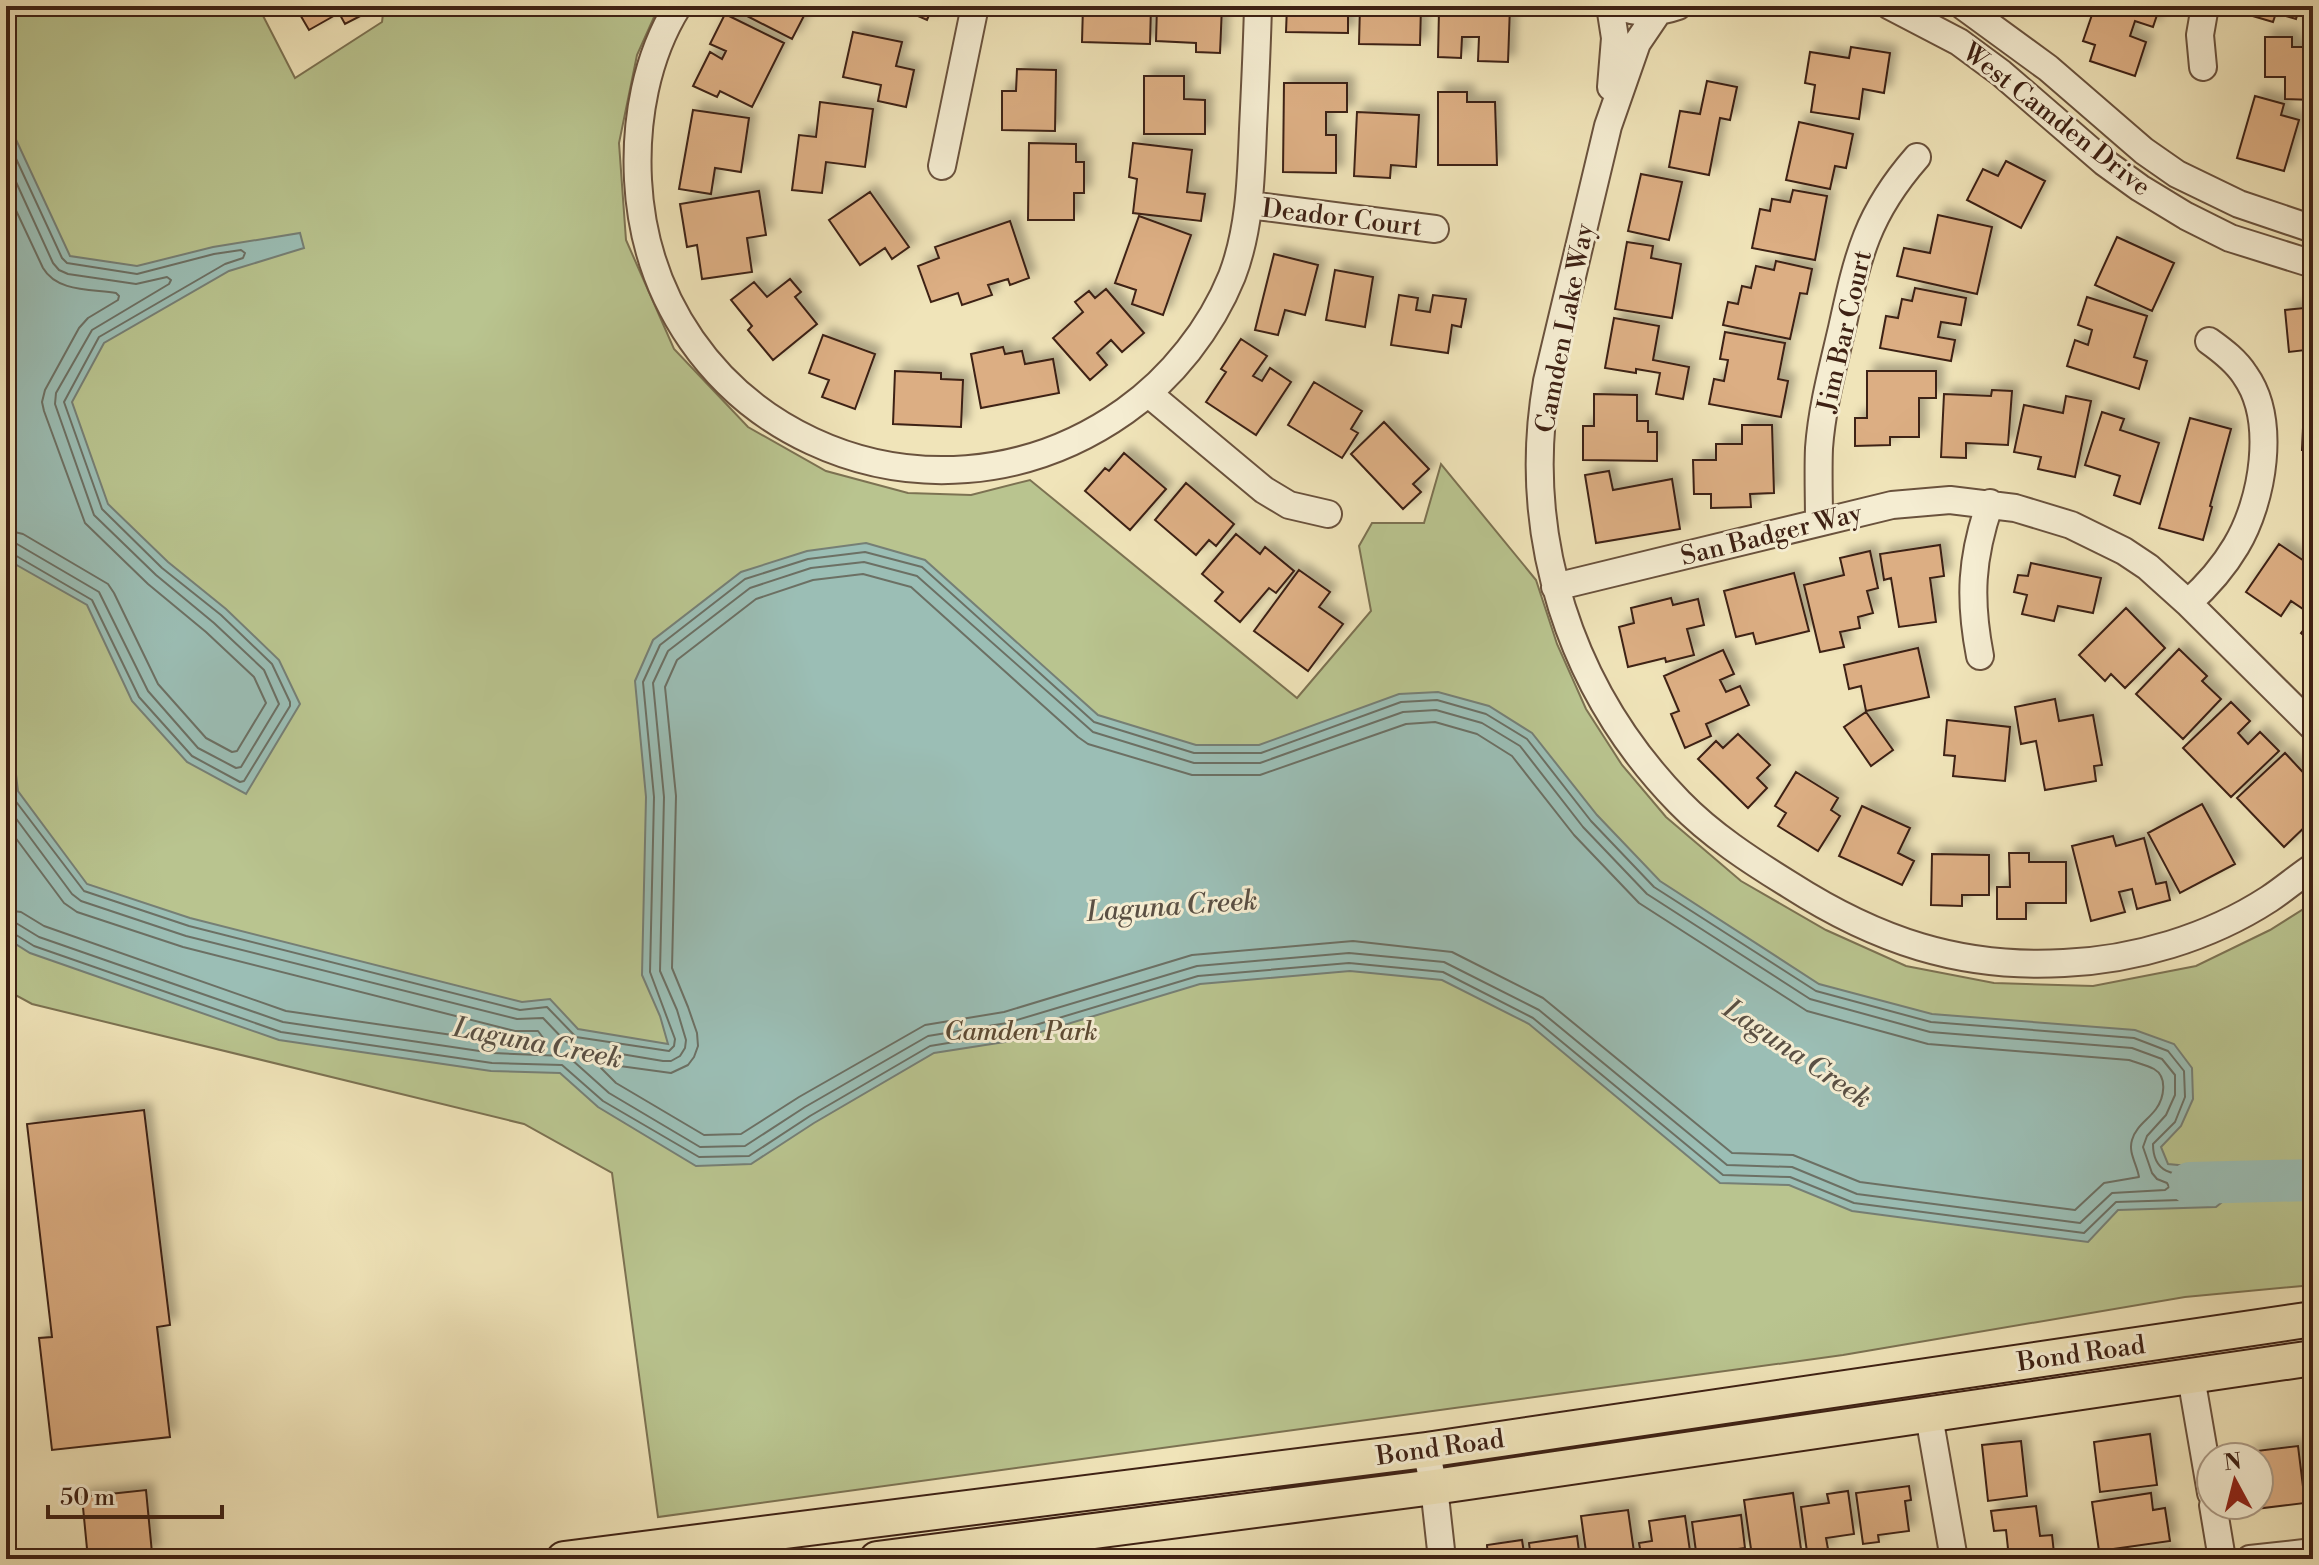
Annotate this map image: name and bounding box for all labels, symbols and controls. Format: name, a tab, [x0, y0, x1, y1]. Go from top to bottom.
street label: West Camden Drive	[1955, 36, 2157, 203]
street label: Deador Court	[1260, 192, 1424, 244]
street label: Camden Lake Way	[1529, 221, 1601, 435]
street label: Jim Bar Court	[1811, 247, 1879, 416]
street label: San Badger Way	[1677, 497, 1865, 573]
water label: Laguna Creek	[1085, 883, 1259, 930]
water label: Laguna Creek	[1716, 991, 1878, 1117]
water label: Laguna Creek	[449, 1010, 625, 1077]
park label: Camden Park	[944, 1016, 1098, 1048]
street label: Bond Road	[2014, 1329, 2147, 1379]
street label: Bond Road	[1373, 1423, 1506, 1473]
north arrow	[2195, 1441, 2275, 1521]
text: N	[2222, 1448, 2244, 1477]
scale bar	[48, 1469, 222, 1519]
text: 50 m	[60, 1483, 115, 1513]

